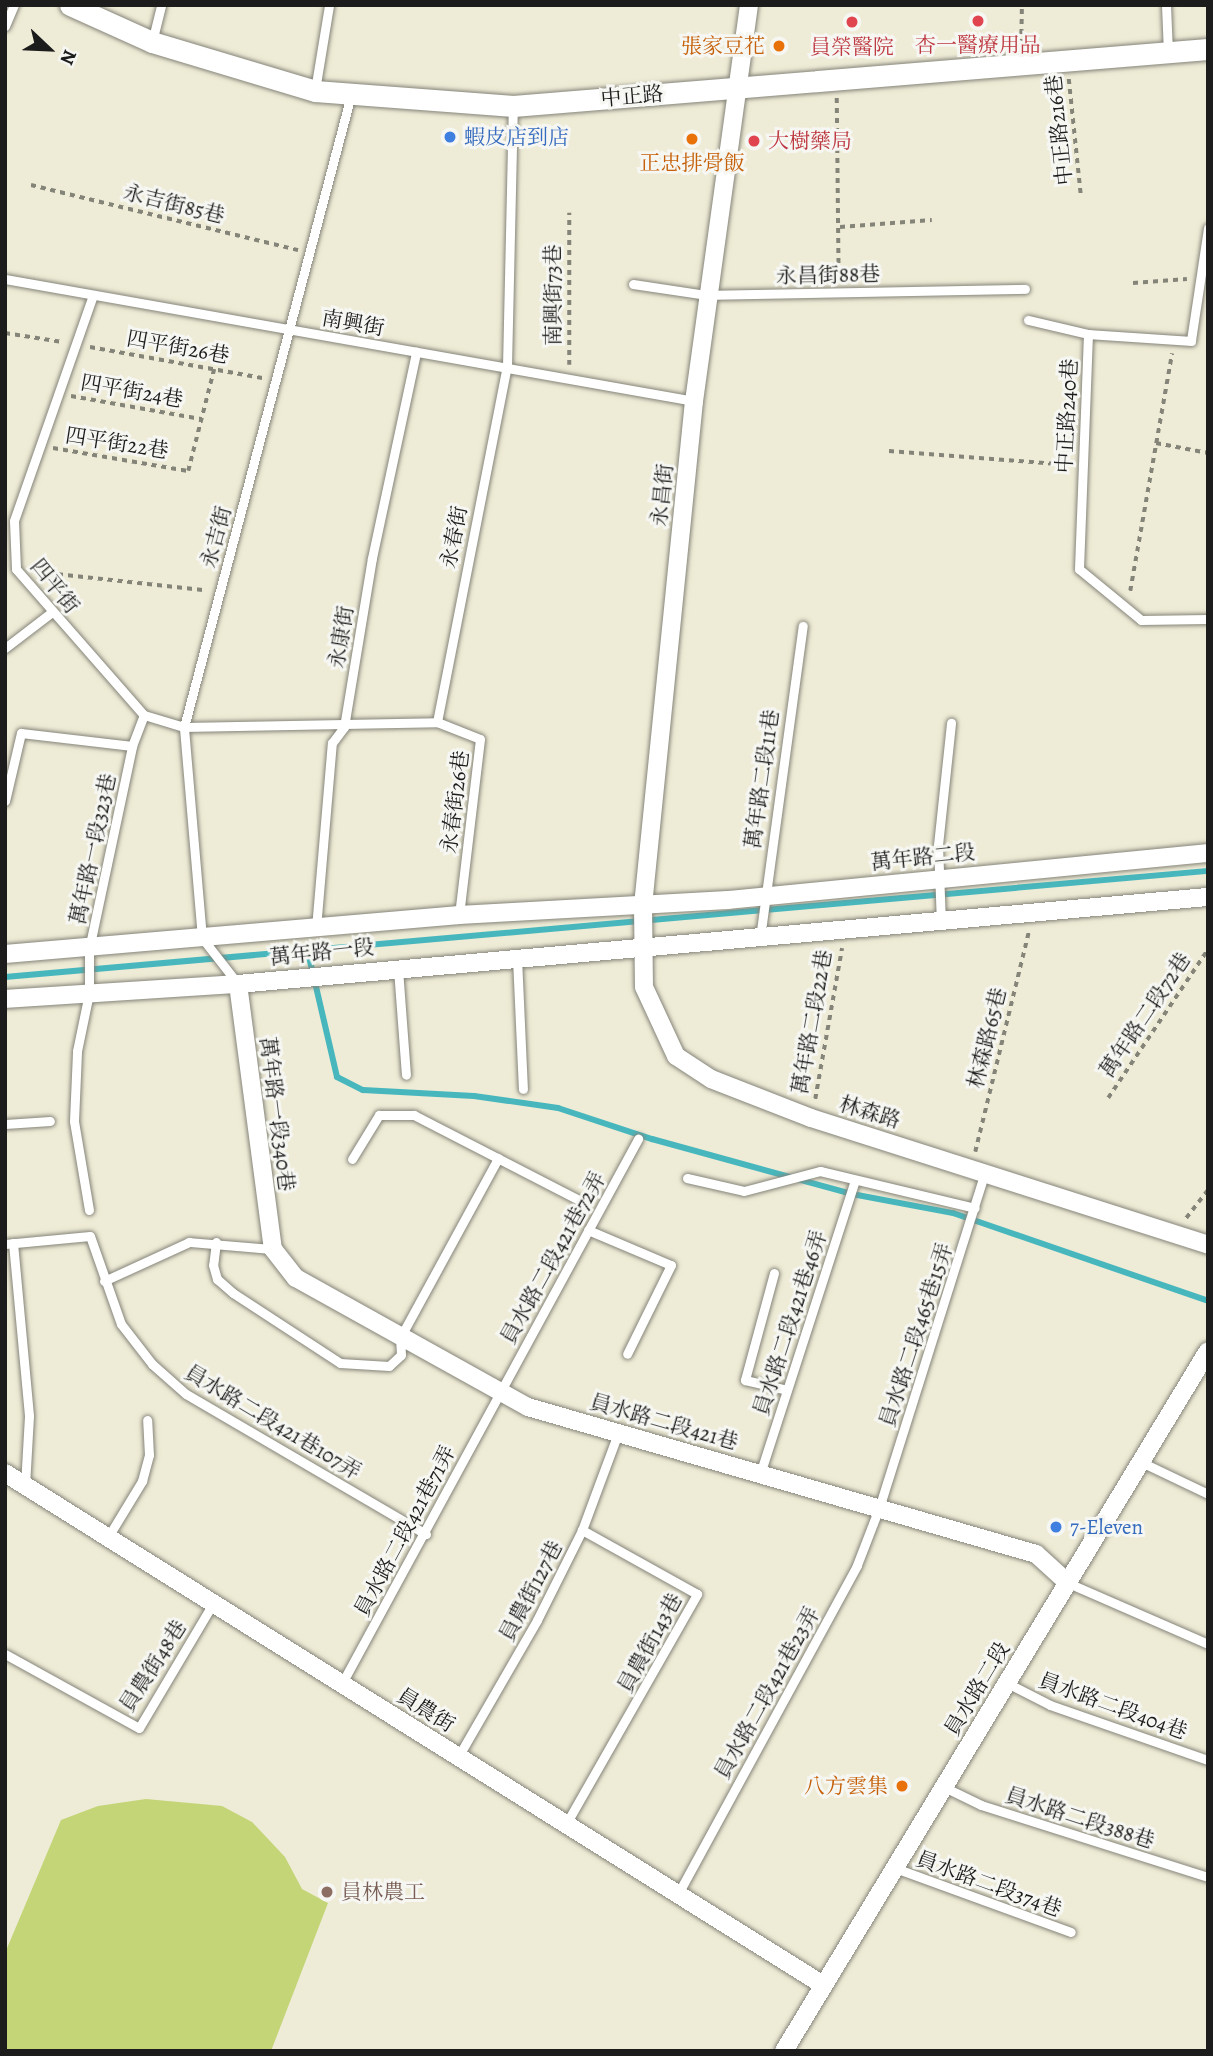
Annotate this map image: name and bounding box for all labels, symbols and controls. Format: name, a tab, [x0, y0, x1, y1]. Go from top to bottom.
marker: 員榮醫院	[842, 12, 862, 32]
marker: 杏一醫療用品	[970, 13, 986, 29]
north arrow	[14, 14, 84, 84]
place label: 杏一醫療用品	[915, 32, 1041, 58]
place label: 張家豆花	[681, 33, 765, 59]
place label: 員榮醫院	[810, 34, 894, 60]
marker: 張家豆花	[771, 38, 787, 54]
text: N	[54, 46, 83, 69]
street label: 中正路216巷	[1041, 74, 1077, 186]
street label: 中正路	[600, 81, 664, 111]
place label: 蝦皮店到店	[464, 124, 569, 150]
place label: 大樹藥局	[768, 128, 852, 154]
marker: 蝦皮店到店	[442, 129, 458, 145]
marker: 正忠排骨飯	[684, 131, 700, 147]
marker: 大樹藥局	[746, 133, 762, 149]
place label: 正忠排骨飯	[640, 150, 744, 176]
street label: 永吉街85巷	[121, 179, 227, 229]
street label: 南興街73巷	[540, 244, 566, 346]
street label: 永昌街88巷	[776, 261, 880, 289]
street label: 南興街	[320, 305, 386, 341]
street label: 四平街26巷	[125, 326, 231, 368]
street label: 中正路240巷	[1051, 358, 1083, 474]
street label: 四平街24巷	[79, 370, 185, 412]
street label: 四平街22巷	[64, 422, 170, 464]
street label: 永昌街	[646, 462, 678, 528]
street label: 永吉街	[196, 503, 236, 571]
street label: 永春街	[436, 504, 472, 570]
street label: 四平街	[25, 554, 85, 618]
street label: 永康街	[324, 604, 358, 670]
street label: 萬年路二段11巷	[740, 708, 784, 850]
street label: 永春街26巷	[436, 749, 474, 855]
street label: 萬年路一段323巷	[65, 771, 121, 927]
street label: 萬年路二段	[869, 839, 977, 875]
street label: 萬年路一段	[268, 934, 376, 970]
street label: 萬年路二段22巷	[787, 948, 837, 1096]
street label: 萬年路二段72巷	[1094, 948, 1196, 1082]
street label: 林森路65巷	[962, 985, 1012, 1091]
street label: 萬年路一段340巷	[255, 1035, 299, 1193]
street label: 林森路	[836, 1091, 904, 1133]
street label: 員水路二段421巷72弄	[495, 1168, 611, 1348]
street label: 員水路二段421巷46弄	[748, 1227, 832, 1419]
street label: 員水路二段465巷15弄	[874, 1240, 958, 1430]
street label: 員水路二段421巷107弄	[180, 1359, 366, 1485]
street label: 員水路二段421巷	[587, 1389, 741, 1455]
street label: 員水路二段421巷71弄	[349, 1441, 461, 1621]
place label: 7-Eleven	[1070, 1514, 1143, 1540]
marker: 7-Eleven	[1048, 1519, 1064, 1535]
street label: 員農街127巷	[494, 1537, 568, 1645]
street label: 員農街143巷	[612, 1589, 688, 1697]
street label: 員水路二段421巷23弄	[709, 1603, 825, 1783]
street label: 員農街48巷	[114, 1616, 192, 1716]
street label: 員水路二段	[939, 1638, 1015, 1740]
street label: 員水路二段404巷	[1035, 1667, 1191, 1745]
street label: 員農街	[393, 1683, 459, 1737]
place label: 八方雲集	[804, 1773, 888, 1799]
marker: 八方雲集	[894, 1778, 910, 1794]
street label: 員水路二段388巷	[1002, 1782, 1158, 1854]
street label: 員水路二段374巷	[913, 1846, 1065, 1922]
place label: 員林農工	[341, 1879, 425, 1905]
marker: 員林農工	[319, 1884, 335, 1900]

